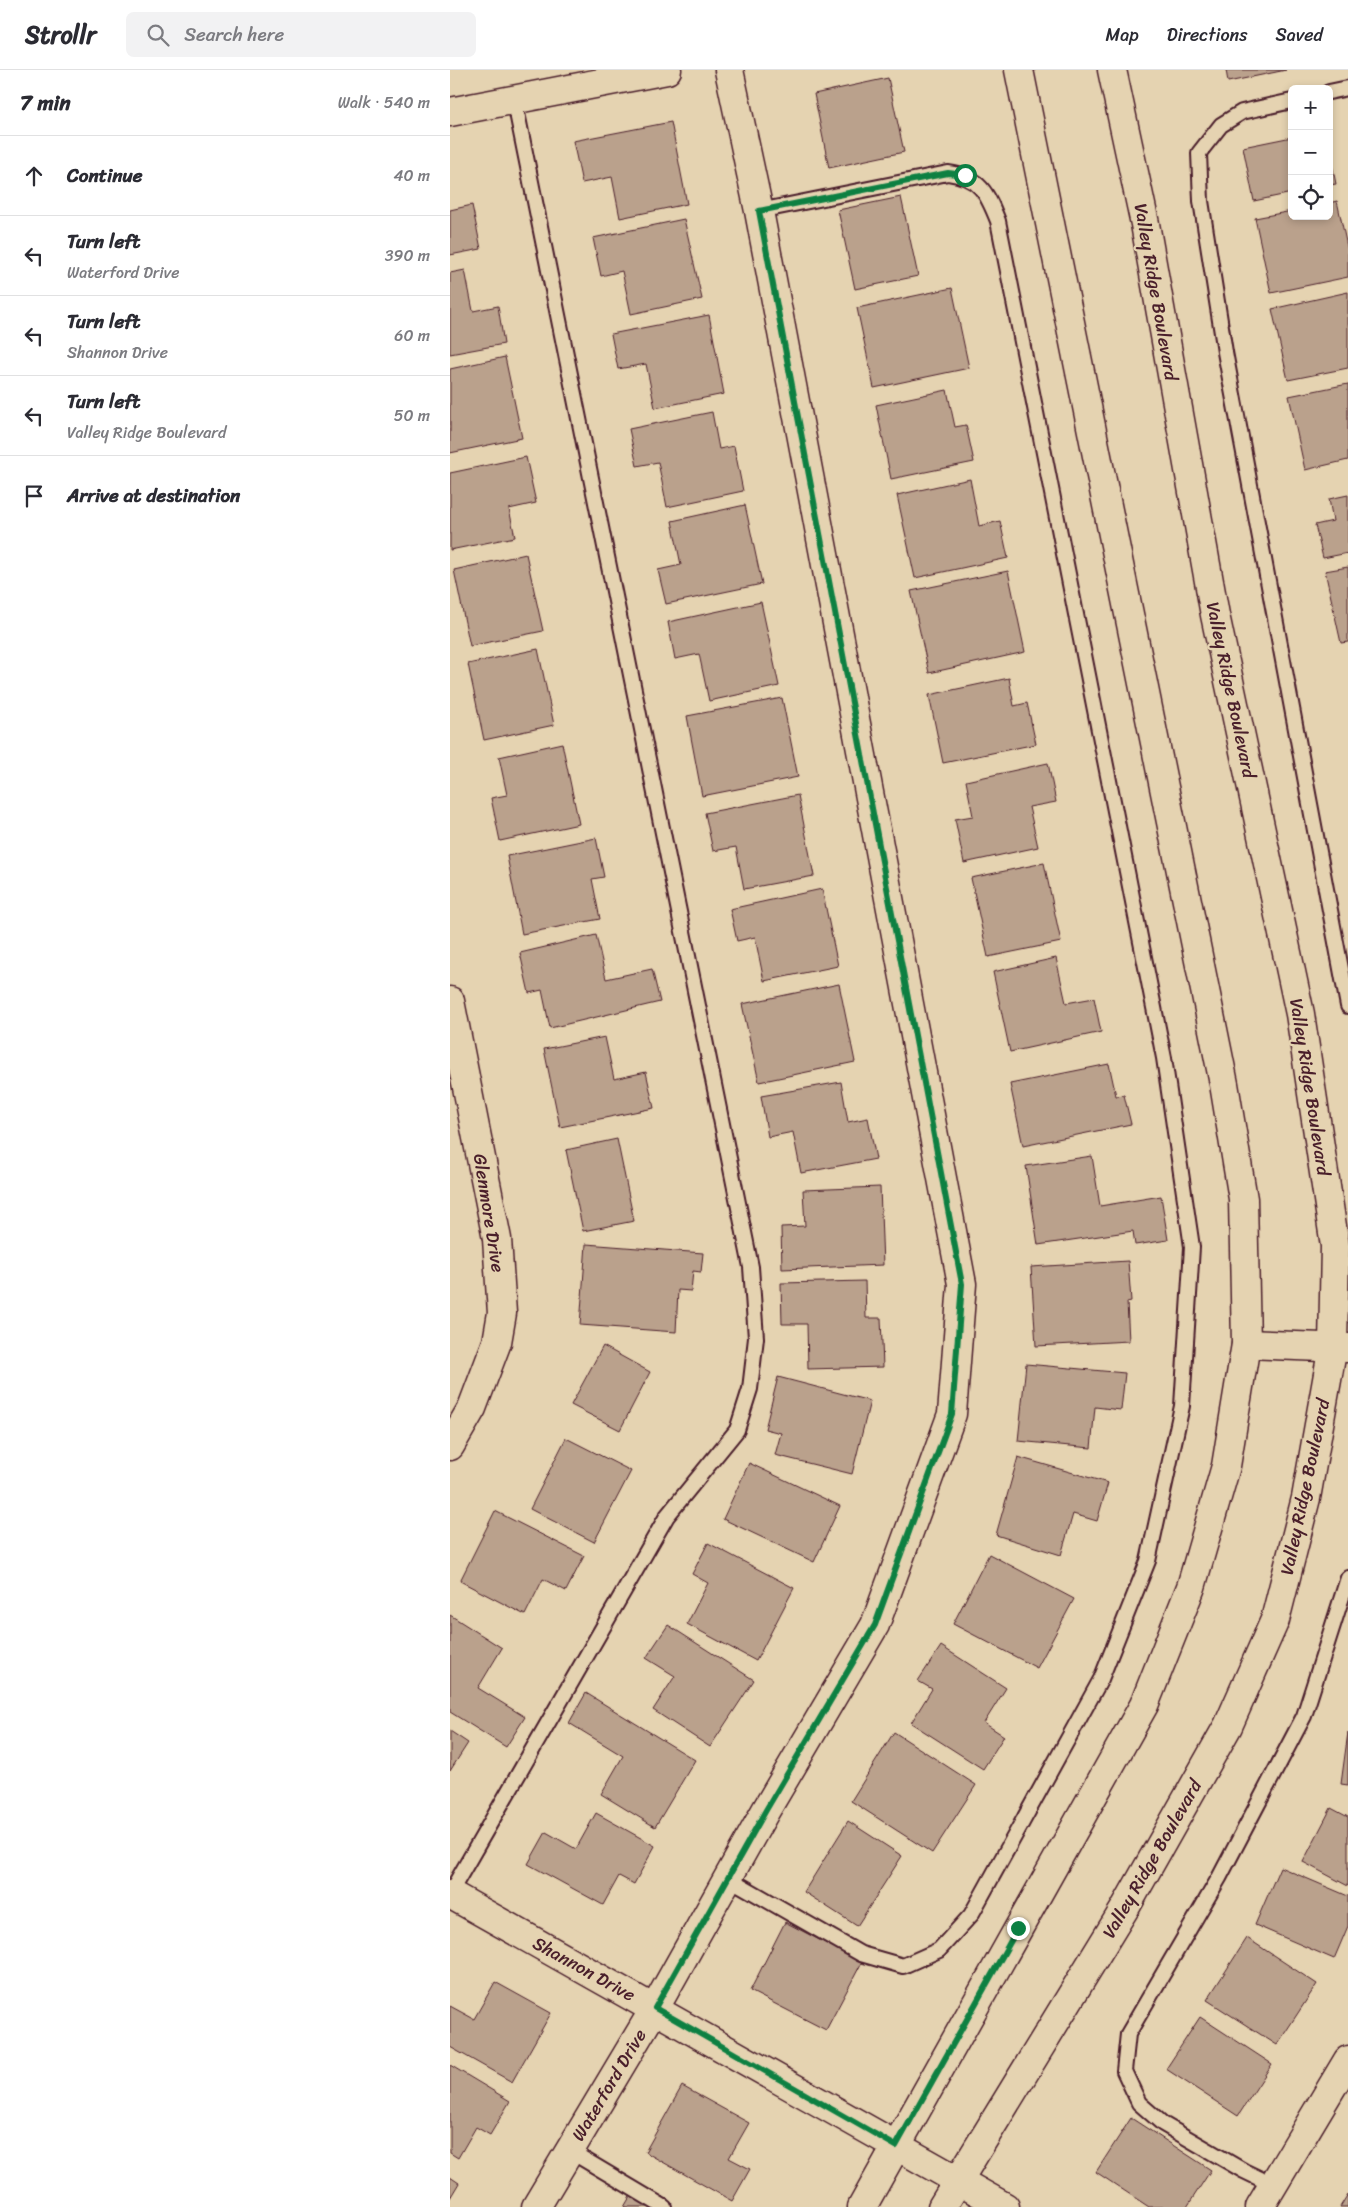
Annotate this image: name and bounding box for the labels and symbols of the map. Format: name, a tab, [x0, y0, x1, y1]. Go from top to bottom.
route start	[954, 164, 977, 187]
street label: Valley Ridge Boulevard	[1125, 201, 1188, 385]
street label: Valley Ridge Boulevard	[1197, 599, 1266, 782]
street label: Valley Ridge Boulevard	[1280, 996, 1340, 1180]
street label: Glenmore Drive	[464, 1151, 514, 1275]
street label: Valley Ridge Boulevard	[1271, 1395, 1340, 1578]
street label: Valley Ridge Boulevard	[1093, 1772, 1211, 1945]
route end	[1007, 1917, 1030, 1940]
street label: Shannon Drive	[527, 1927, 641, 2011]
street label: Waterford Drive	[563, 2023, 655, 2147]

